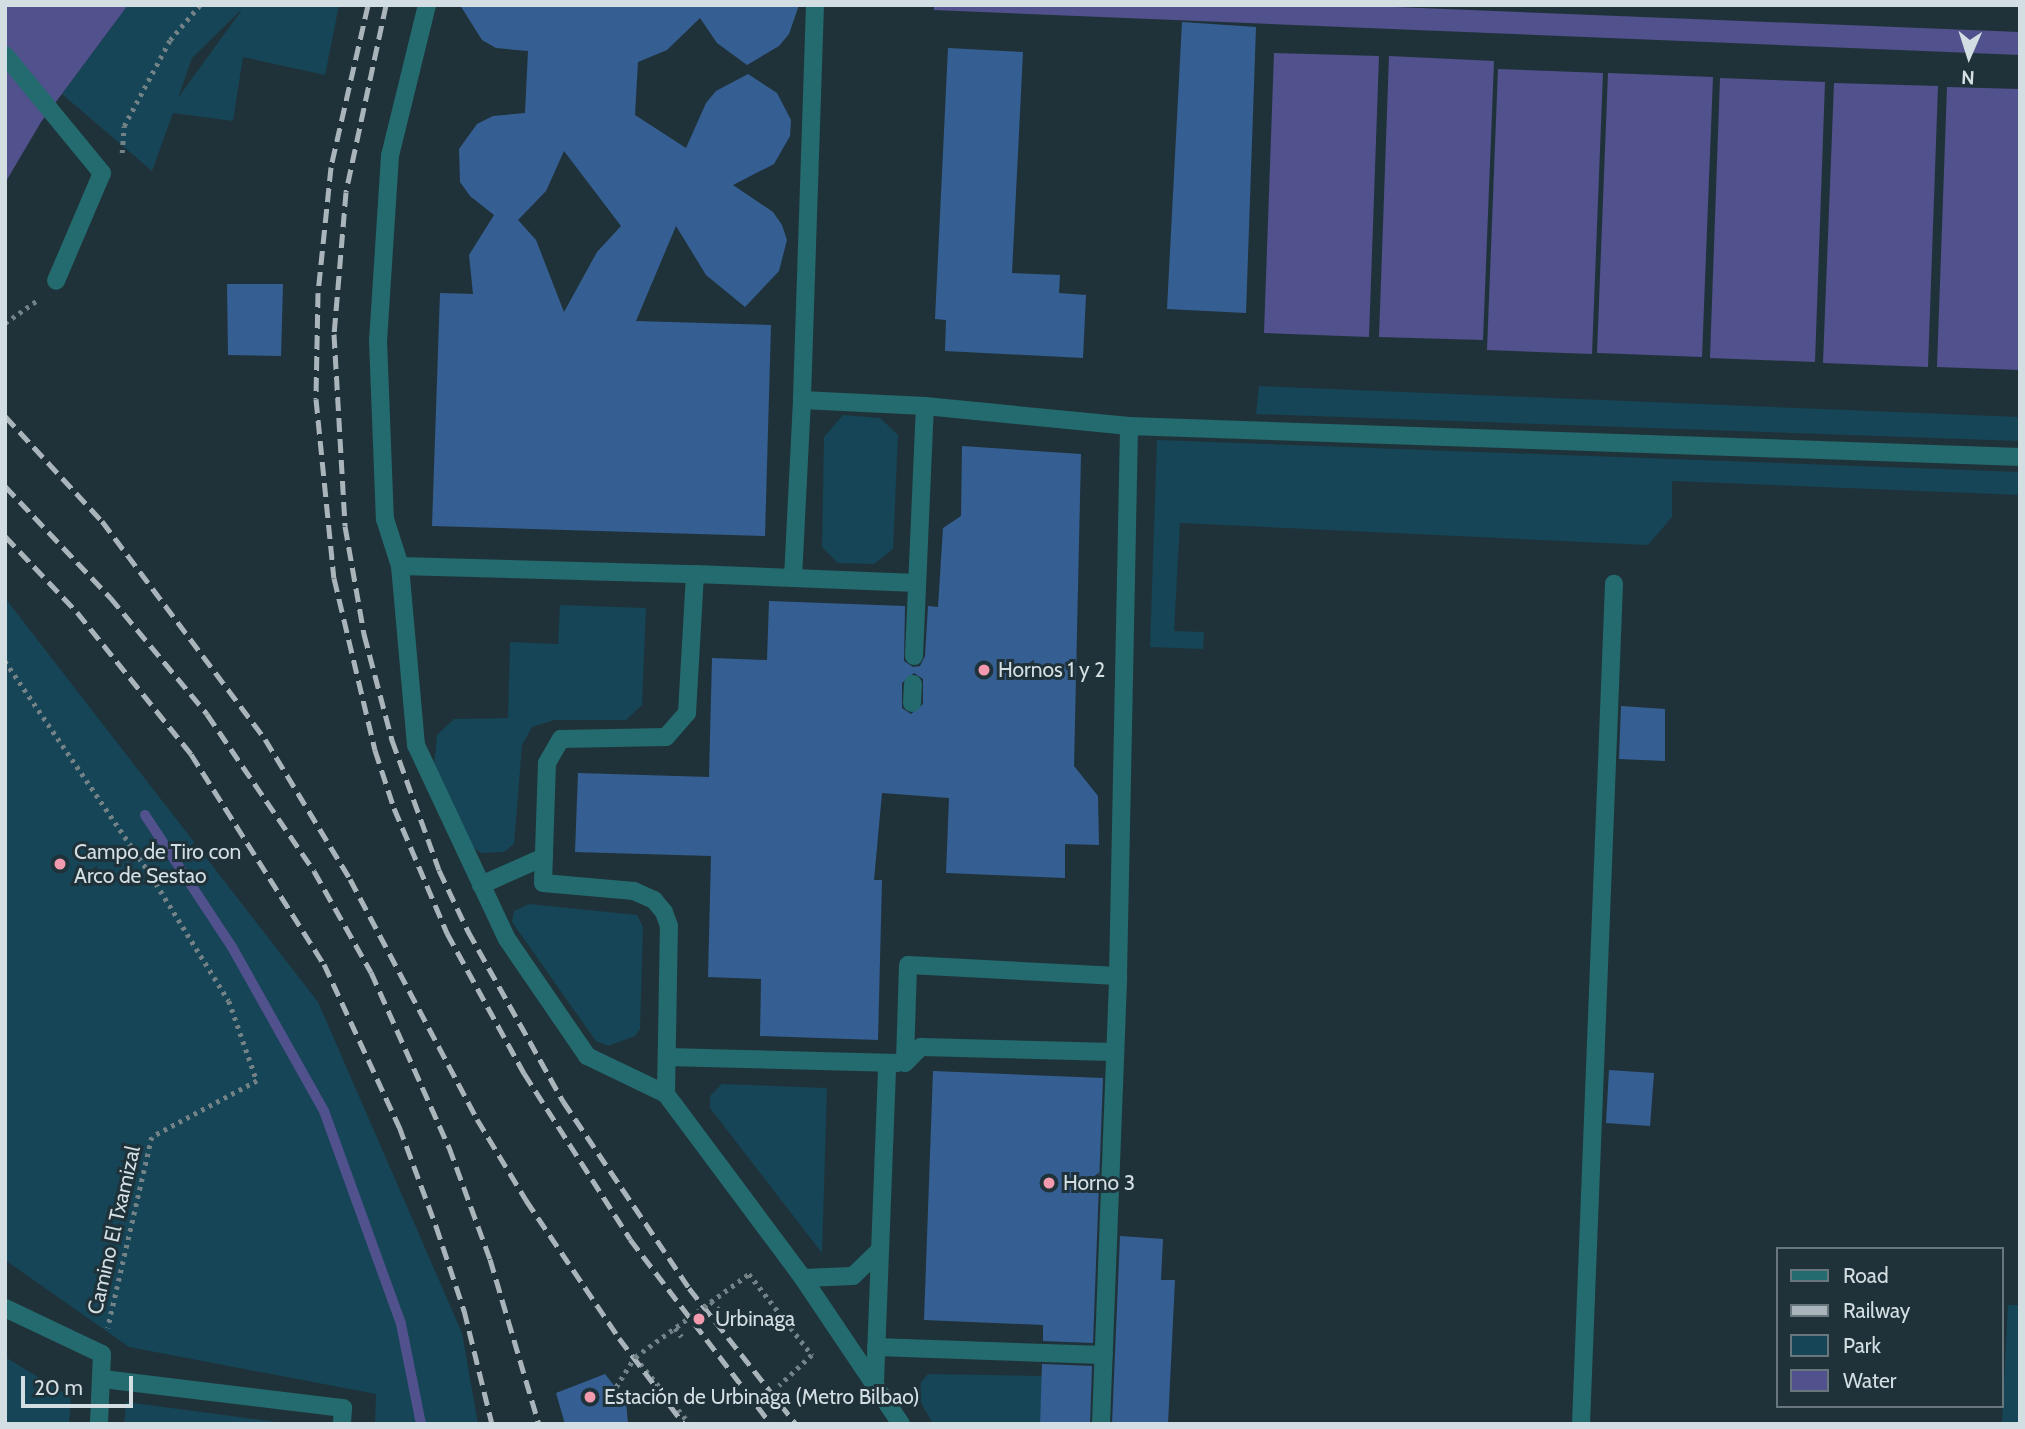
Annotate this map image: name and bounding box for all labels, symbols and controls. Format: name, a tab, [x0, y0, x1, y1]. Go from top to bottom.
north arrow	[1934, 21, 2004, 91]
text: N	[1961, 66, 1975, 89]
place label: Hornos 1 y 2	[998, 657, 1105, 683]
marker: Hornos 1 y 2	[976, 662, 992, 678]
place label: Campo de Tiro con Arco de Sestao	[74, 839, 241, 889]
marker: Campo de Tiro con Arco de Sestao	[52, 856, 68, 872]
street label: Camino El Txamizal	[82, 1143, 146, 1317]
place label: Horno 3	[1063, 1170, 1135, 1196]
marker: Horno 3	[1041, 1175, 1057, 1191]
legend	[1776, 1247, 2004, 1408]
text: Road	[1843, 1263, 1889, 1288]
text: Railway	[1843, 1298, 1910, 1323]
place label: Urbinaga	[715, 1306, 795, 1332]
marker: Urbinaga	[689, 1309, 709, 1329]
text: Park	[1843, 1333, 1881, 1358]
scale bar	[24, 1362, 136, 1406]
text: Water	[1843, 1368, 1896, 1393]
text: 20 m	[34, 1375, 83, 1400]
place label: Estación de Urbinaga (Metro Bilbao)	[604, 1384, 920, 1410]
marker: Estación de Urbinaga (Metro Bilbao)	[582, 1389, 598, 1405]

